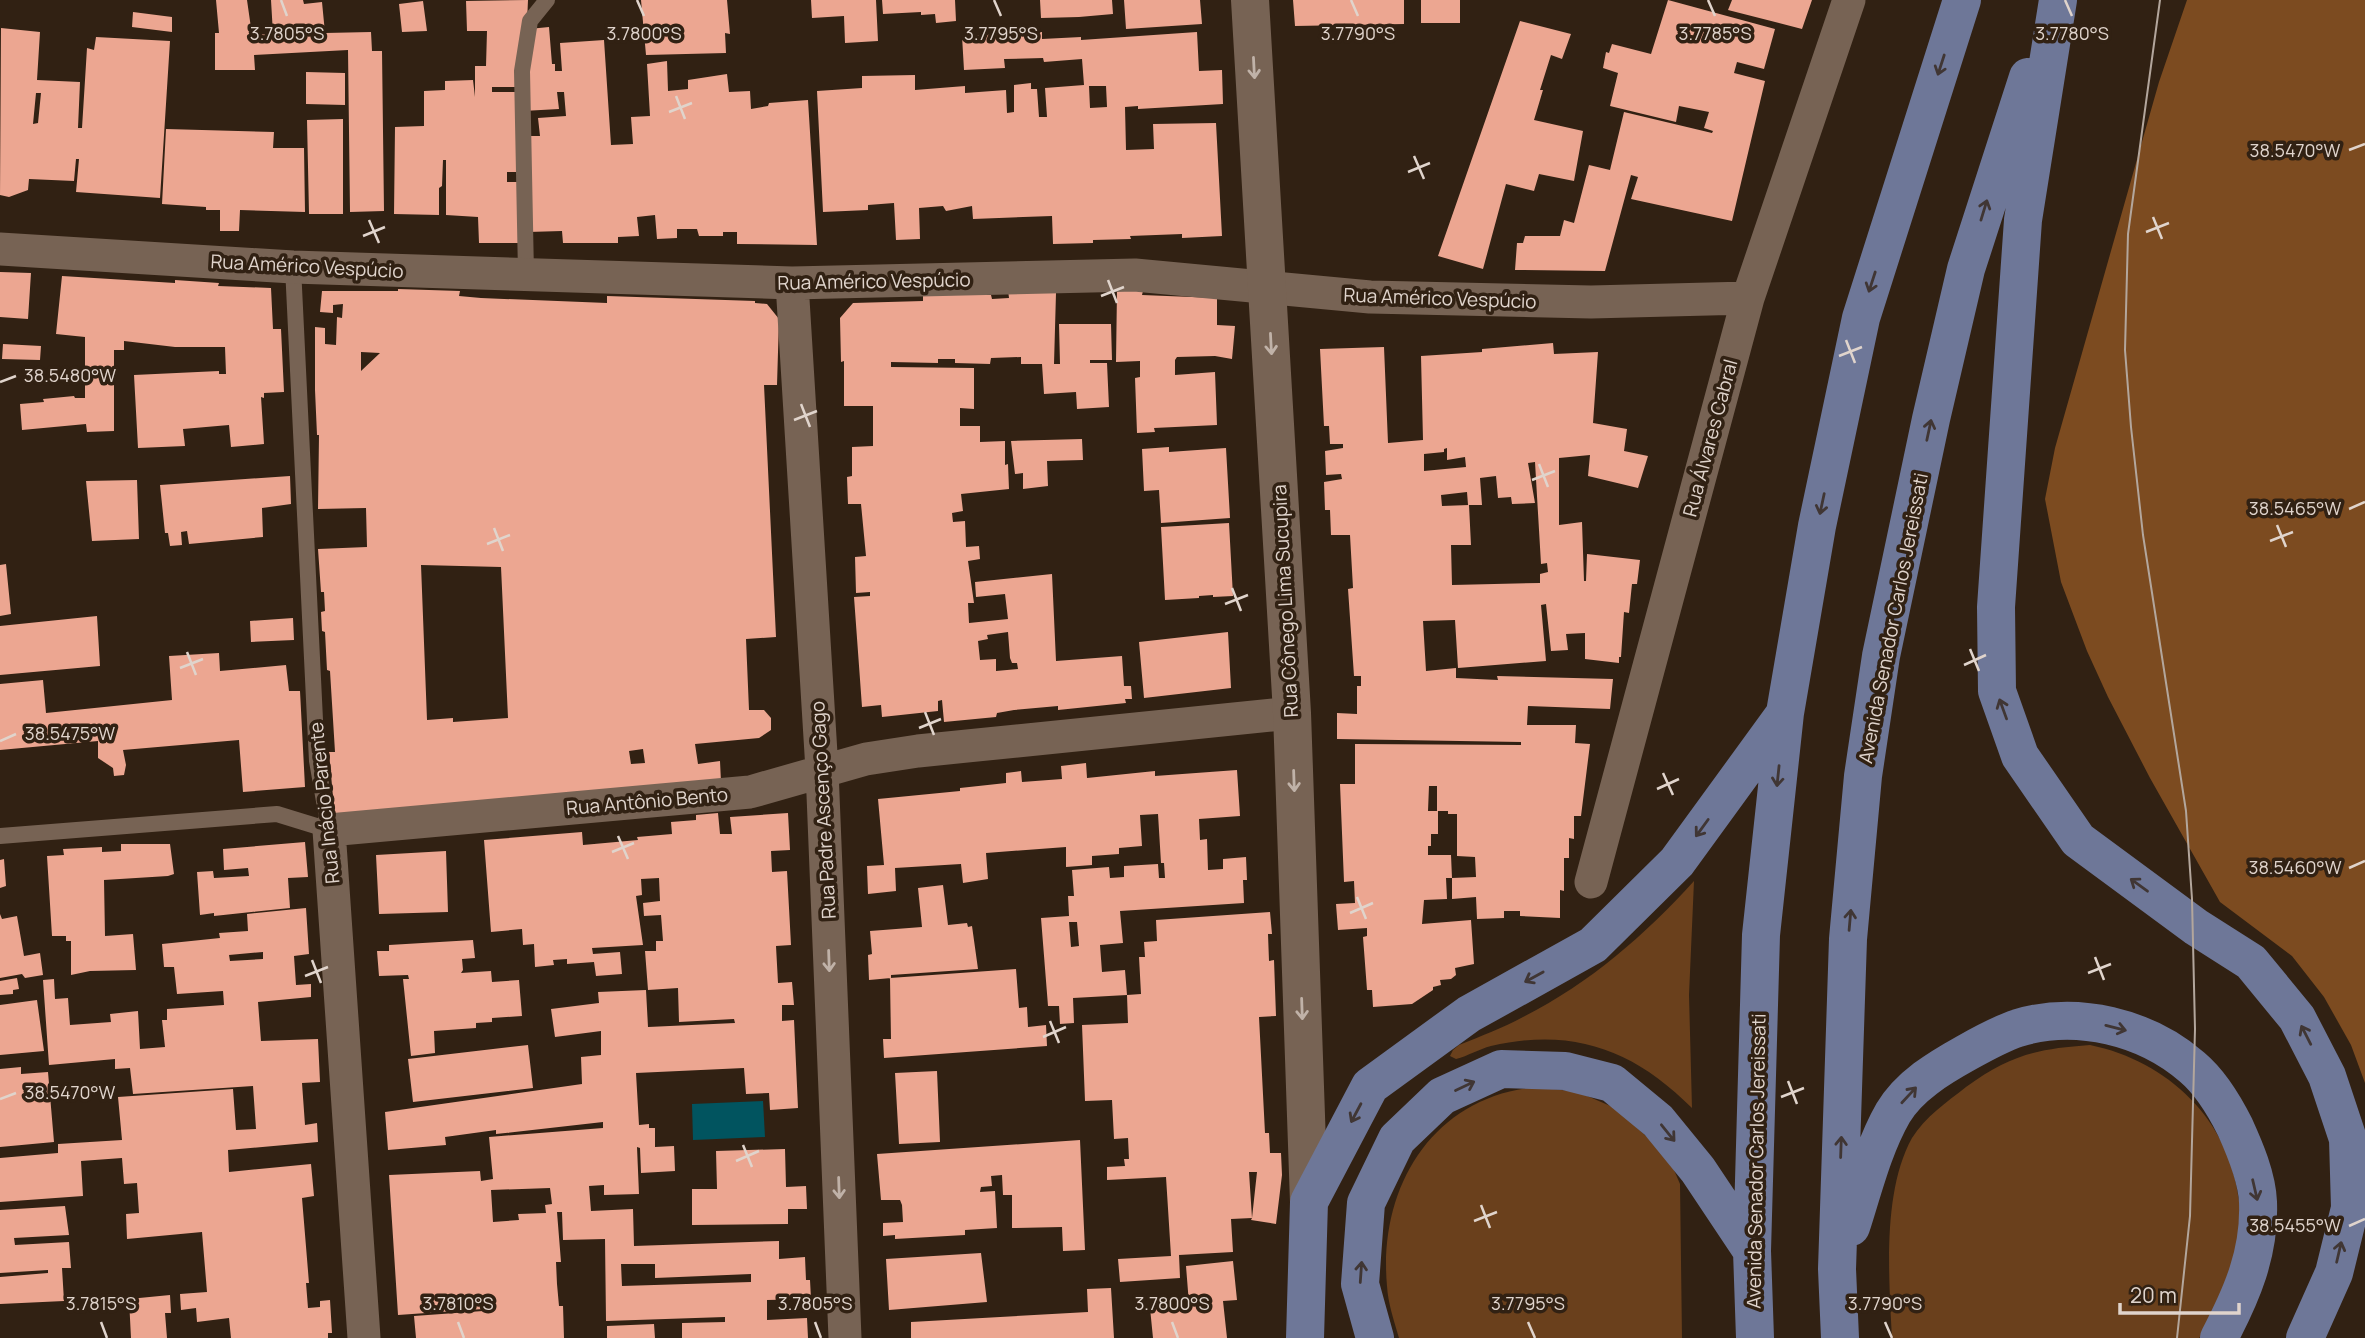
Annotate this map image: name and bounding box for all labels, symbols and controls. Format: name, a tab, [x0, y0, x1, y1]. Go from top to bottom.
text: 3.7805°S	[250, 21, 324, 45]
text: 3.7800°S	[606, 21, 682, 45]
text: 3.7795°S	[964, 21, 1038, 45]
text: 3.7790°S	[1321, 21, 1395, 45]
text: 3.7785°S	[1678, 21, 1752, 45]
text: 3.7780°S	[2035, 21, 2109, 45]
one-way arrow	[1934, 54, 1947, 76]
one-way arrow	[1248, 56, 1261, 79]
text: 38.5470°W	[2250, 138, 2341, 162]
one-way arrow	[1979, 199, 1992, 221]
street label: Rua Américo Vespúcio	[210, 248, 404, 284]
street label: Rua Américo Vespúcio	[777, 266, 971, 296]
one-way arrow	[1865, 271, 1878, 293]
street label: Rua Américo Vespúcio	[1343, 282, 1537, 314]
one-way arrow	[1264, 332, 1277, 355]
street label: Rua Álvares Cabral	[1676, 356, 1744, 520]
text: 38.5480°W	[24, 363, 116, 387]
one-way arrow	[1922, 419, 1936, 442]
street label: Avenida Senador Carlos Jereissati	[1852, 471, 1934, 765]
street label: Rua Cônego Lima Sucupira	[1266, 484, 1304, 718]
one-way arrow	[1814, 492, 1828, 515]
text: 38.5465°W	[2249, 496, 2341, 520]
one-way arrow	[1996, 699, 2008, 721]
street label: Rua Padre Ascenço Gago	[804, 700, 842, 920]
text: 38.5475°W	[25, 721, 115, 745]
street label: Rua Inácio Parente	[303, 721, 345, 885]
one-way arrow	[1771, 765, 1784, 787]
one-way arrow	[1288, 770, 1301, 793]
street label: Rua Antônio Bento	[565, 781, 729, 821]
one-way arrow	[1695, 818, 1709, 837]
text: 38.5460°W	[2248, 855, 2342, 879]
one-way arrow	[2129, 878, 2148, 893]
one-way arrow	[1844, 909, 1857, 932]
one-way arrow	[823, 949, 836, 972]
one-way arrow	[1524, 971, 1545, 985]
one-way arrow	[1296, 997, 1309, 1020]
street label: Avenida Senador Carlos Jereissati	[1740, 1013, 1772, 1309]
one-way arrow	[2104, 1022, 2127, 1035]
one-way arrow	[2298, 1025, 2312, 1046]
one-way arrow	[1454, 1078, 1475, 1092]
text: 38.5470°W	[25, 1080, 116, 1104]
one-way arrow	[1901, 1087, 1918, 1104]
one-way arrow	[1349, 1102, 1362, 1123]
one-way arrow	[1660, 1124, 1676, 1142]
one-way arrow	[1835, 1136, 1848, 1159]
one-way arrow	[832, 1176, 845, 1199]
one-way arrow	[2249, 1178, 2263, 1201]
text: 38.5455°W	[2249, 1213, 2341, 1237]
one-way arrow	[2333, 1241, 2346, 1264]
one-way arrow	[1355, 1261, 1368, 1284]
scale bar	[2120, 1272, 2239, 1316]
text: 20 m	[2130, 1281, 2177, 1309]
text: 3.7815°S	[66, 1291, 136, 1315]
text: 3.7810°S	[422, 1291, 494, 1315]
text: 3.7805°S	[778, 1291, 852, 1315]
text: 3.7800°S	[1134, 1291, 1210, 1315]
text: 3.7795°S	[1491, 1291, 1565, 1315]
text: 3.7790°S	[1848, 1291, 1922, 1315]

